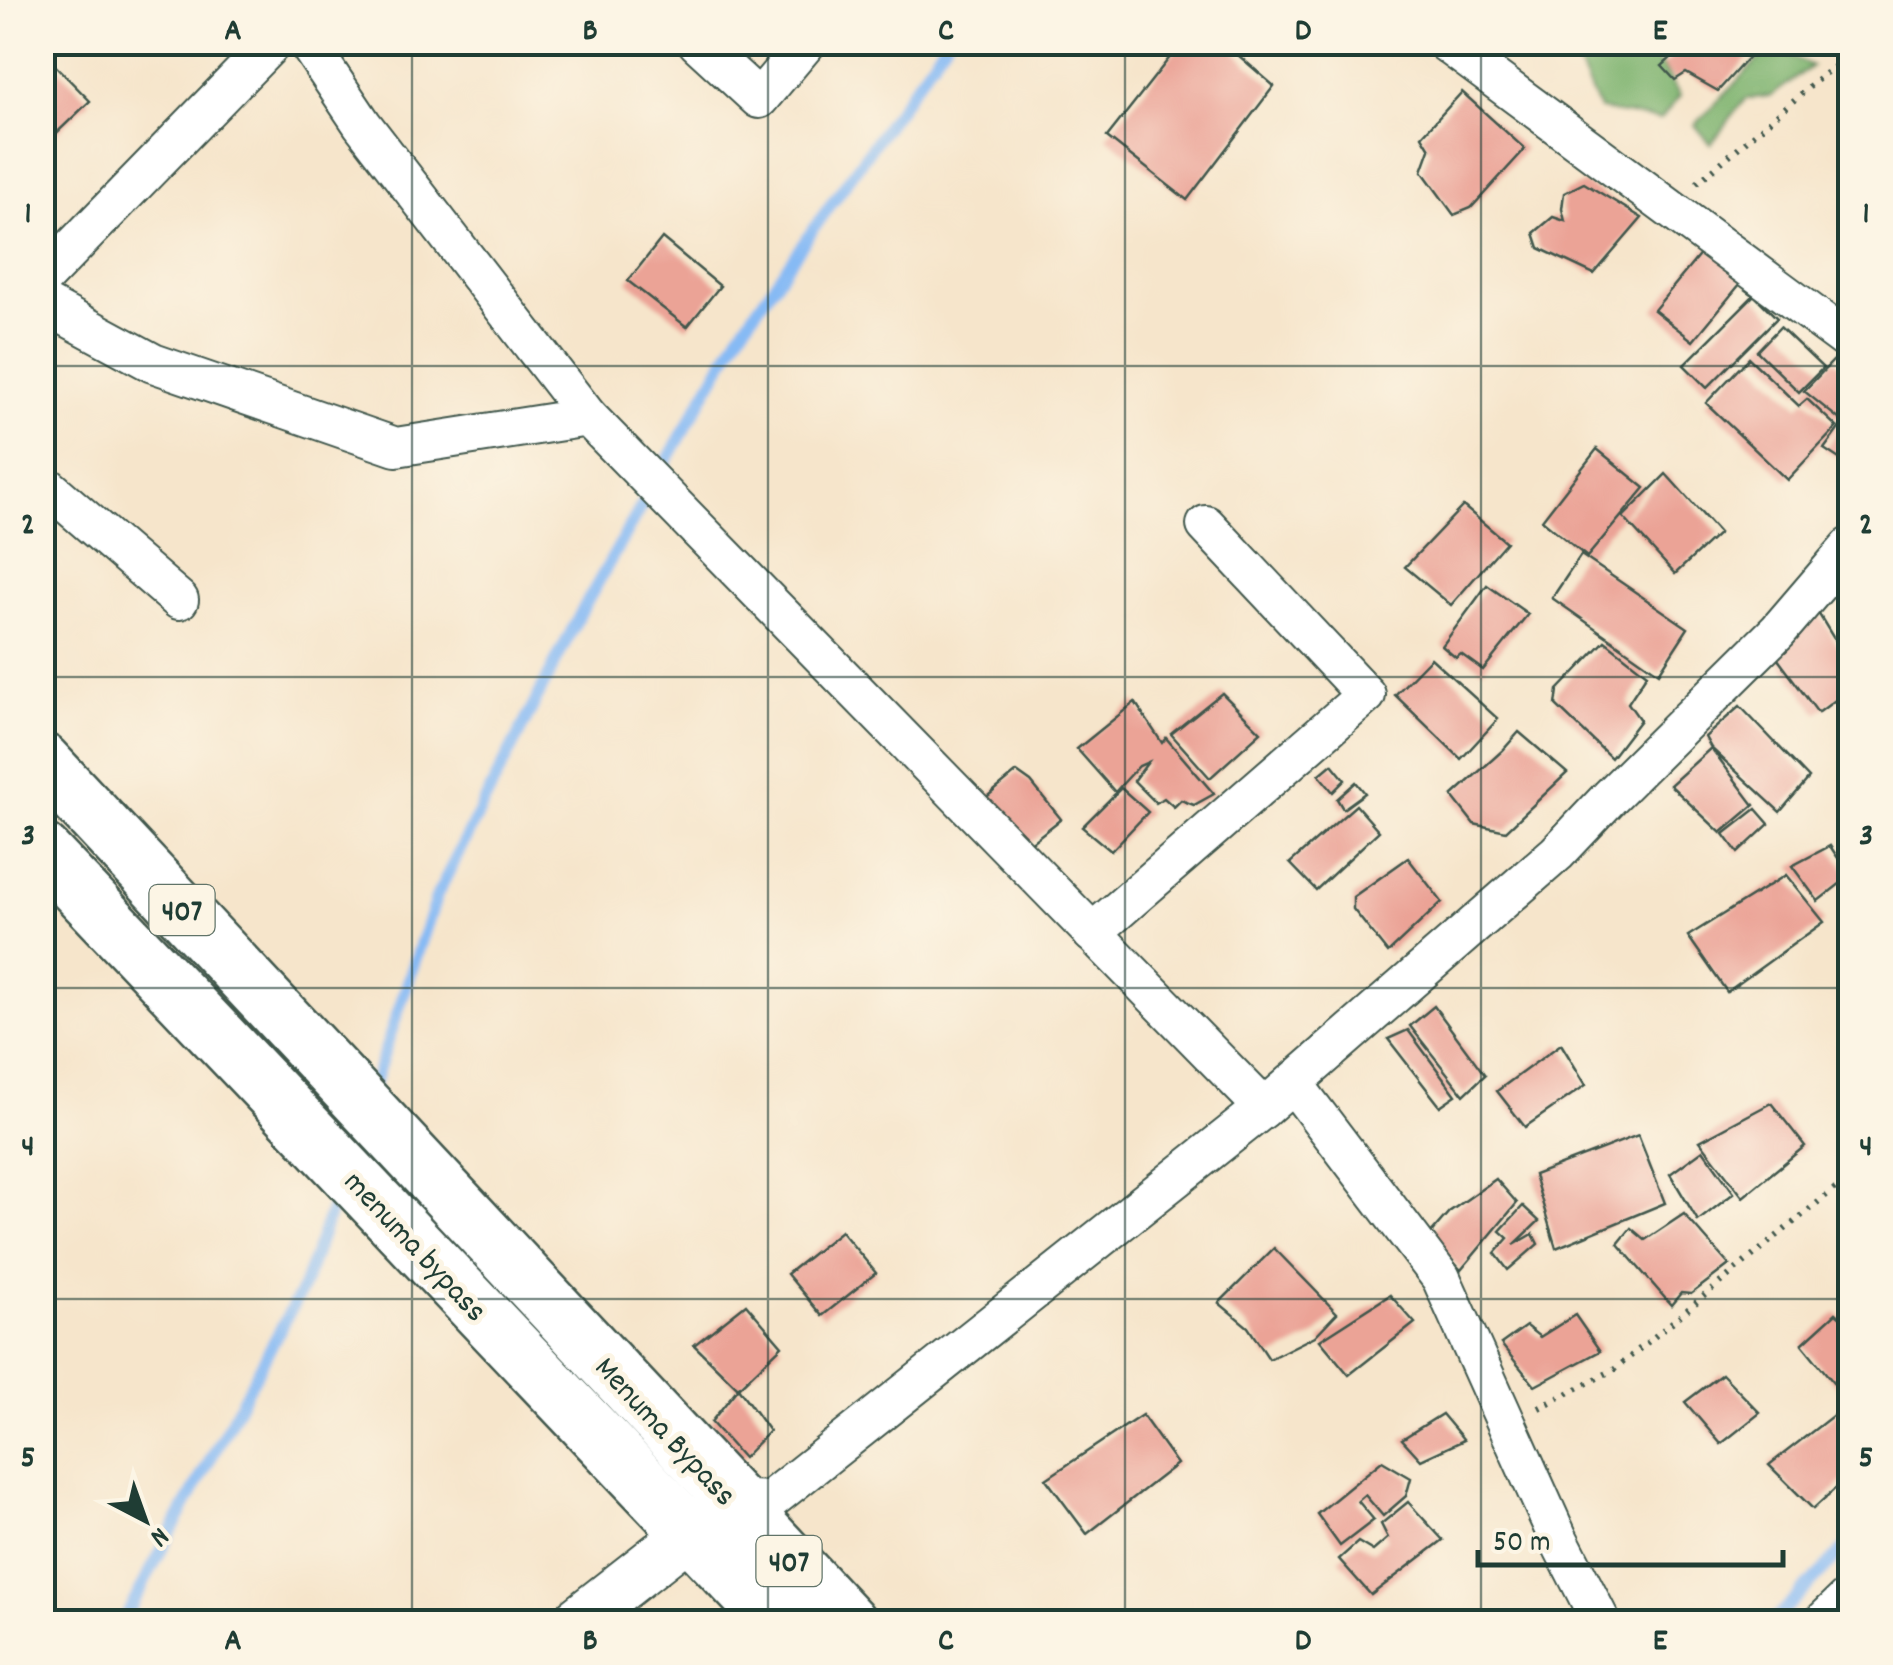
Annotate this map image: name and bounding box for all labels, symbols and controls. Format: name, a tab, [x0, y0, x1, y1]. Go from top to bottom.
text: A	[224, 10, 242, 56]
text: B	[582, 10, 598, 56]
text: C	[938, 10, 954, 56]
text: D	[1295, 10, 1312, 56]
text: E	[1653, 10, 1668, 56]
text: 1	[24, 193, 32, 239]
text: 1	[1862, 193, 1870, 239]
text: 2	[21, 504, 35, 550]
text: 2	[1859, 504, 1873, 550]
text: 3	[21, 815, 35, 861]
text: 3	[1859, 815, 1873, 861]
road number: 407	[150, 885, 214, 935]
text: 4	[21, 1126, 35, 1172]
text: 4	[1859, 1126, 1873, 1172]
street label: menuma bypass	[331, 1162, 496, 1334]
street label: Menuma Bypass	[582, 1348, 745, 1519]
text: 5	[21, 1437, 35, 1483]
text: 5	[1859, 1437, 1873, 1483]
north arrow	[95, 1470, 195, 1570]
scale bar	[1478, 1505, 1783, 1567]
text: N	[140, 1515, 176, 1555]
text: 50 m	[1493, 1523, 1551, 1566]
road number: 407	[756, 1536, 822, 1586]
text: A	[224, 1620, 242, 1665]
text: B	[582, 1620, 598, 1665]
text: C	[938, 1620, 954, 1665]
text: D	[1295, 1620, 1312, 1665]
text: E	[1653, 1620, 1668, 1665]

